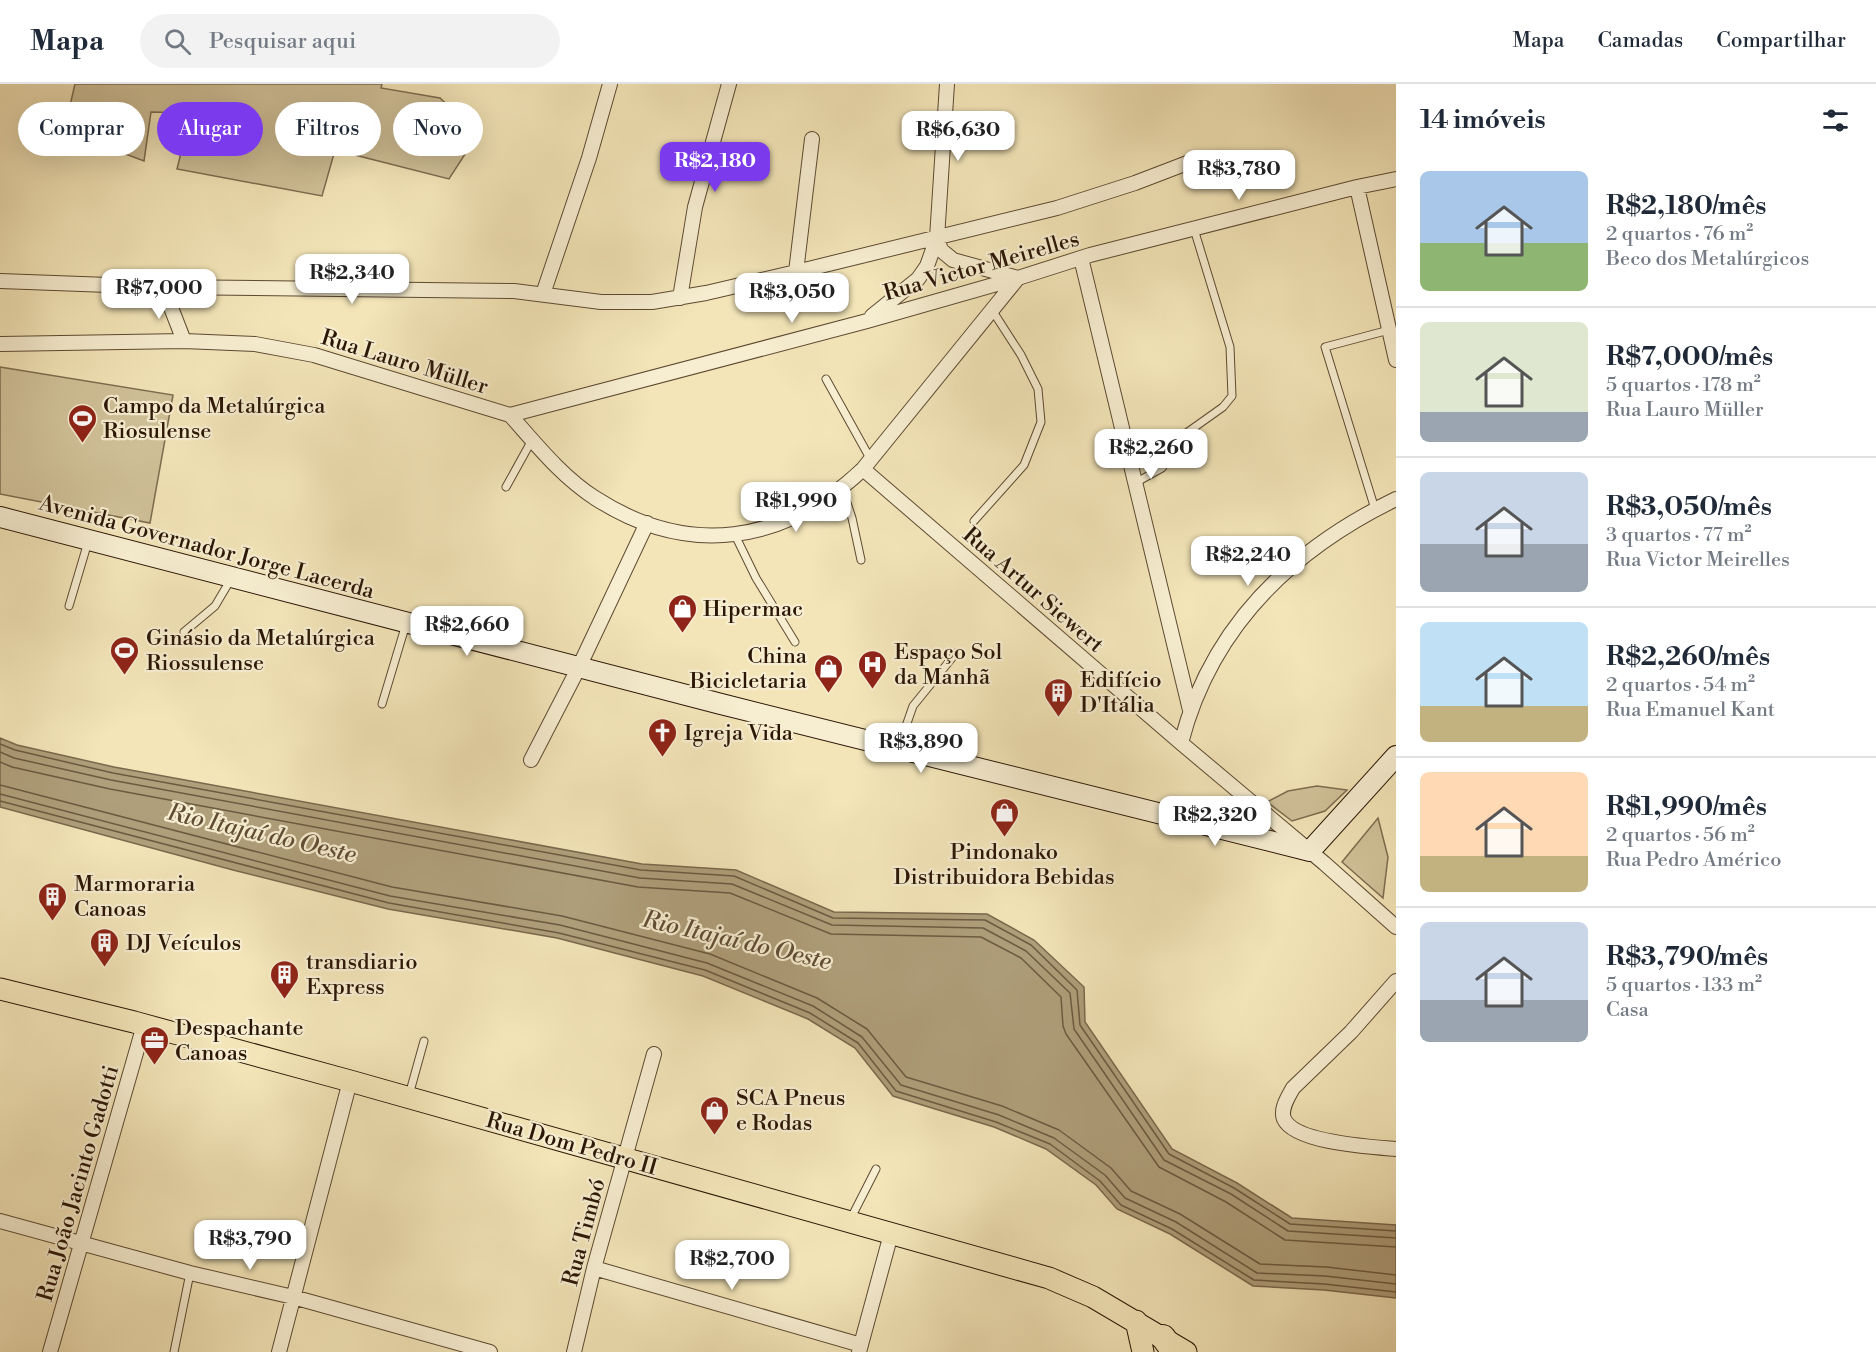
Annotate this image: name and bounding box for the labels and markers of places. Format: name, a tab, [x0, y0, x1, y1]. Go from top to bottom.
pin: R$6,630	[903, 111, 1013, 162]
pin: R$2,180	[660, 142, 770, 193]
pin: R$3,780	[1184, 150, 1294, 201]
pin: R$2,340	[297, 254, 407, 305]
pin: R$7,000	[104, 269, 214, 320]
pin: R$3,050	[737, 273, 847, 324]
place label: Campo da Metalúrgica Riosulense	[103, 393, 326, 445]
sports icon: Campo da Metalúrgica Riosulense	[66, 402, 98, 444]
pin: R$2,260	[1096, 429, 1206, 480]
pin: R$1,990	[741, 482, 851, 533]
pin: R$2,240	[1193, 536, 1303, 587]
shop icon: Hipermac	[666, 592, 698, 634]
place label: Hipermac	[703, 596, 803, 623]
pin: R$2,660	[412, 606, 522, 657]
place label: Ginásio da Metalúrgica Riossulense	[146, 625, 376, 677]
sports icon: Ginásio da Metalúrgica Riossulense	[109, 634, 141, 676]
place label: Espaço Sol da Manhã	[894, 639, 1003, 691]
place label: China Bicicletaria	[689, 643, 808, 695]
hospital icon: Espaço Sol da Manhã	[857, 648, 889, 690]
shop icon: China Bicicletaria	[812, 652, 844, 694]
place label: Edifício D'Itália	[1080, 667, 1162, 719]
building icon: Edifício D'Itália	[1043, 676, 1075, 718]
church icon: Igreja Vida	[647, 716, 679, 758]
place label: Igreja Vida	[684, 720, 794, 747]
pin: R$3,890	[866, 723, 976, 774]
shop icon: Pindonako Distribuidora Bebidas	[988, 796, 1020, 838]
pin: R$2,320	[1160, 796, 1270, 847]
place label: Pindonako Distribuidora Bebidas	[893, 839, 1115, 891]
place label: Marmoraria Canoas	[74, 871, 196, 923]
building icon: Marmoraria Canoas	[37, 880, 69, 922]
building icon: DJ Veículos	[89, 926, 121, 968]
place label: DJ Veículos	[126, 930, 241, 957]
place label: transdiario Express	[306, 949, 418, 1001]
building icon: transdiario Express	[269, 958, 301, 1000]
place label: Despachante Canoas	[175, 1015, 304, 1067]
office icon: Despachante Canoas	[138, 1024, 170, 1066]
place label: SCA Pneus e Rodas	[736, 1085, 845, 1137]
shop icon: SCA Pneus e Rodas	[699, 1094, 731, 1136]
pin: R$3,790	[195, 1220, 305, 1271]
pin: R$2,700	[677, 1240, 787, 1291]

